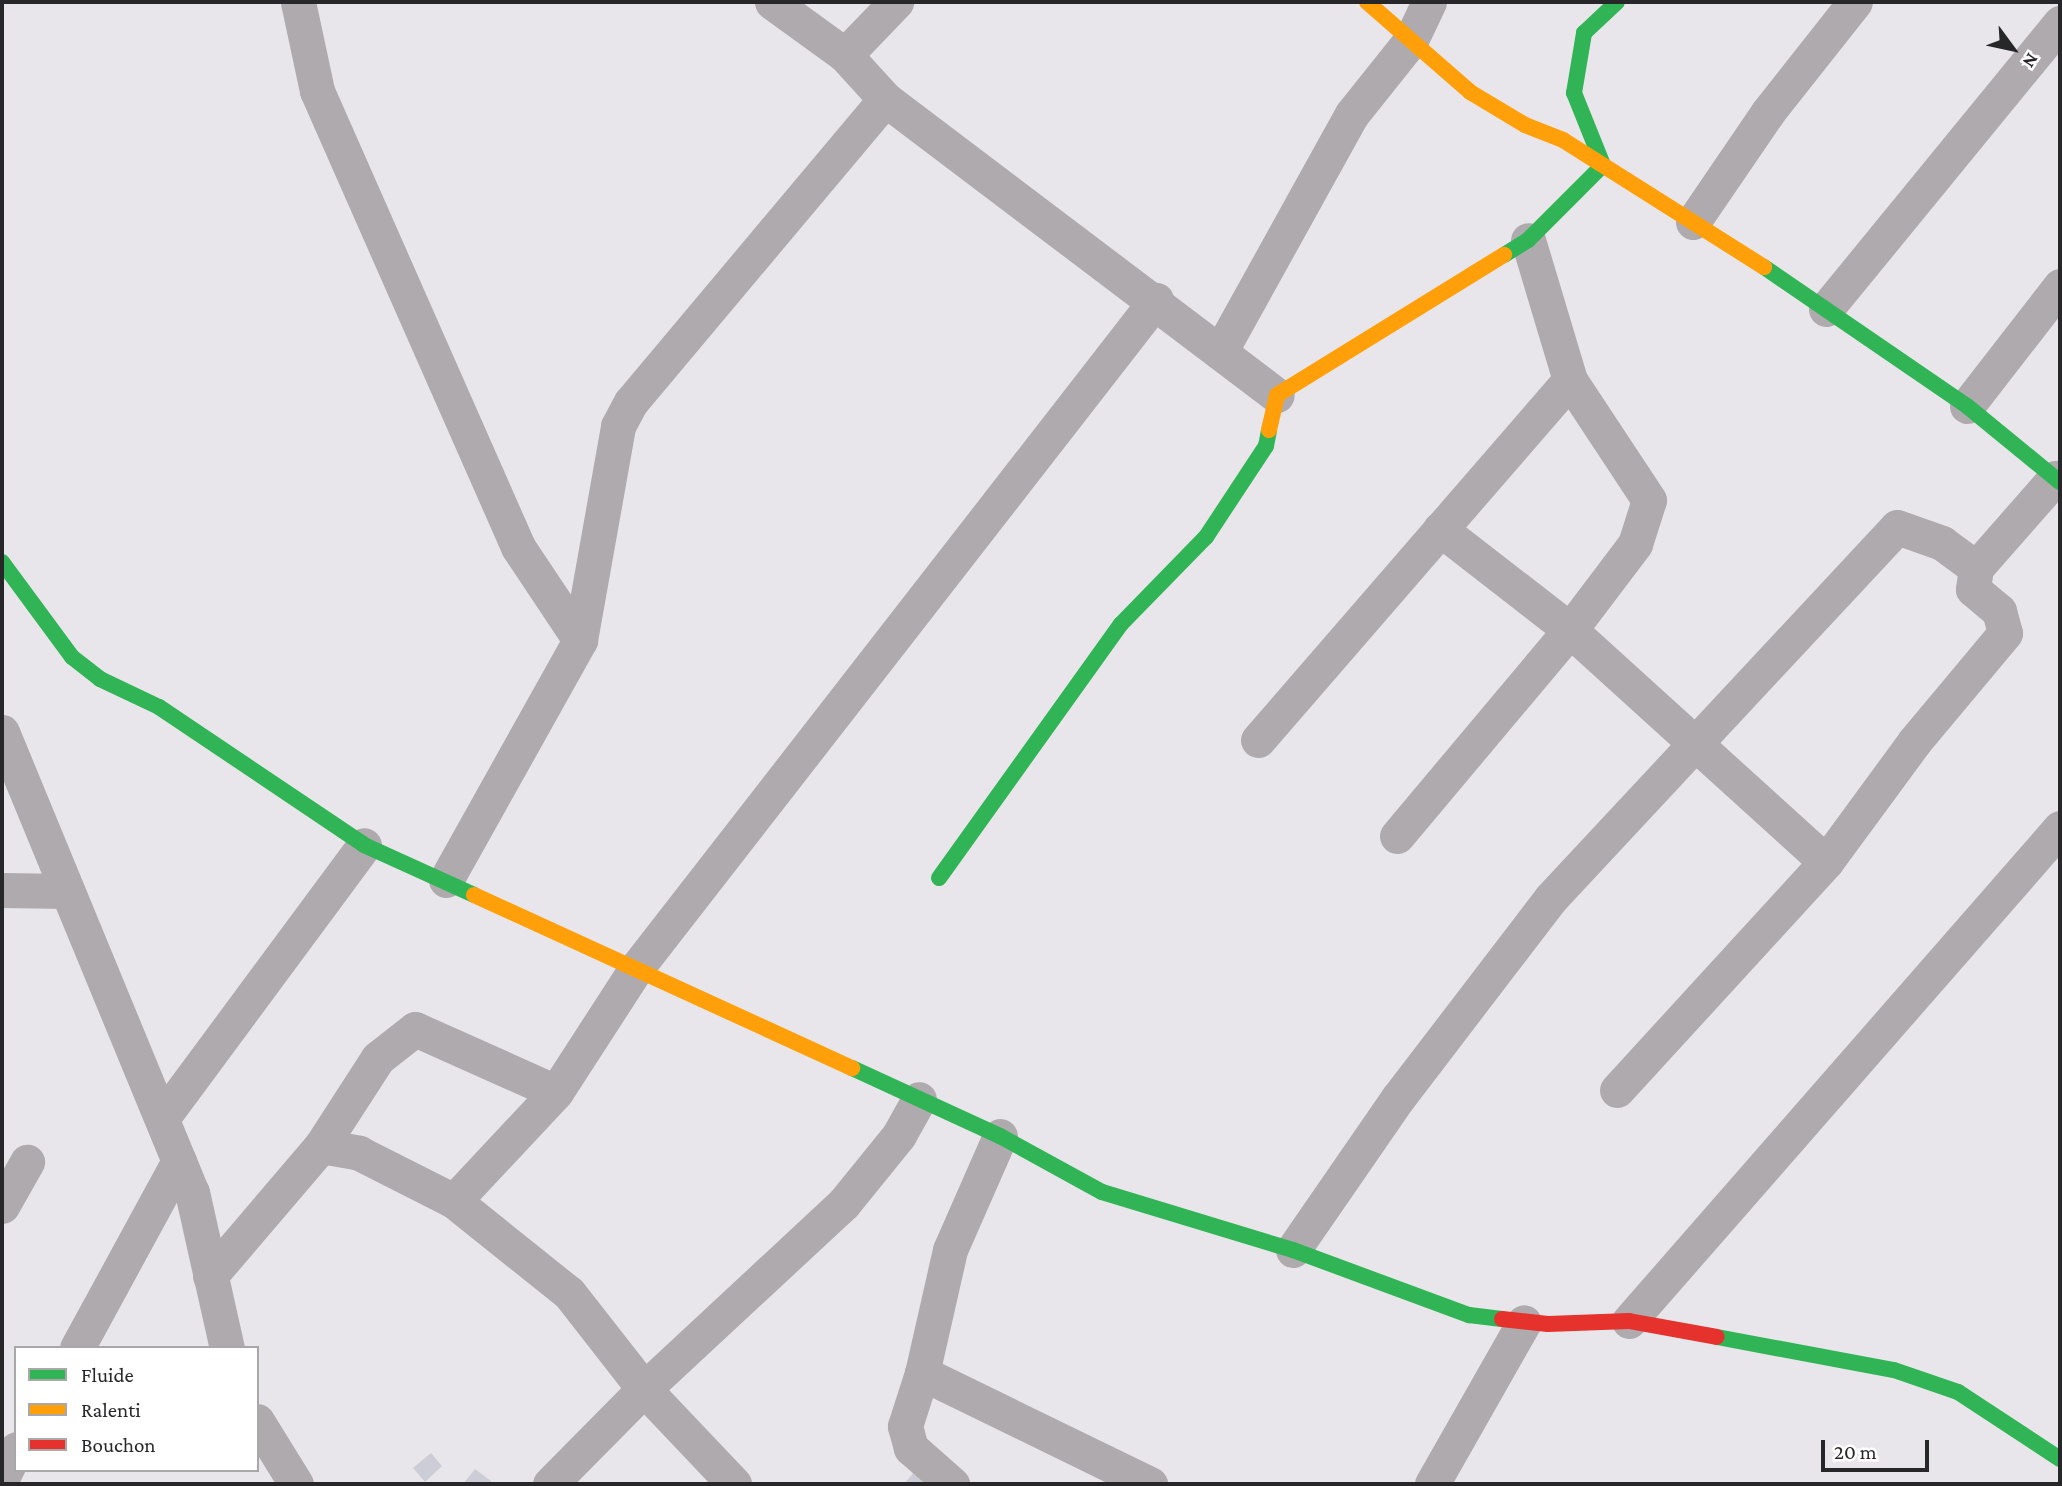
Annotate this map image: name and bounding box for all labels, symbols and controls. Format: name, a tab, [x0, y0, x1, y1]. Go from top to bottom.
north arrow	[1978, 14, 2048, 84]
text: N	[2019, 50, 2043, 72]
legend	[14, 1346, 259, 1472]
text: Fluide	[81, 1363, 134, 1387]
text: Ralenti	[81, 1398, 141, 1422]
scale bar	[1824, 1426, 1932, 1470]
text: Bouchon	[81, 1433, 156, 1457]
text: 20 m	[1834, 1440, 1877, 1464]

